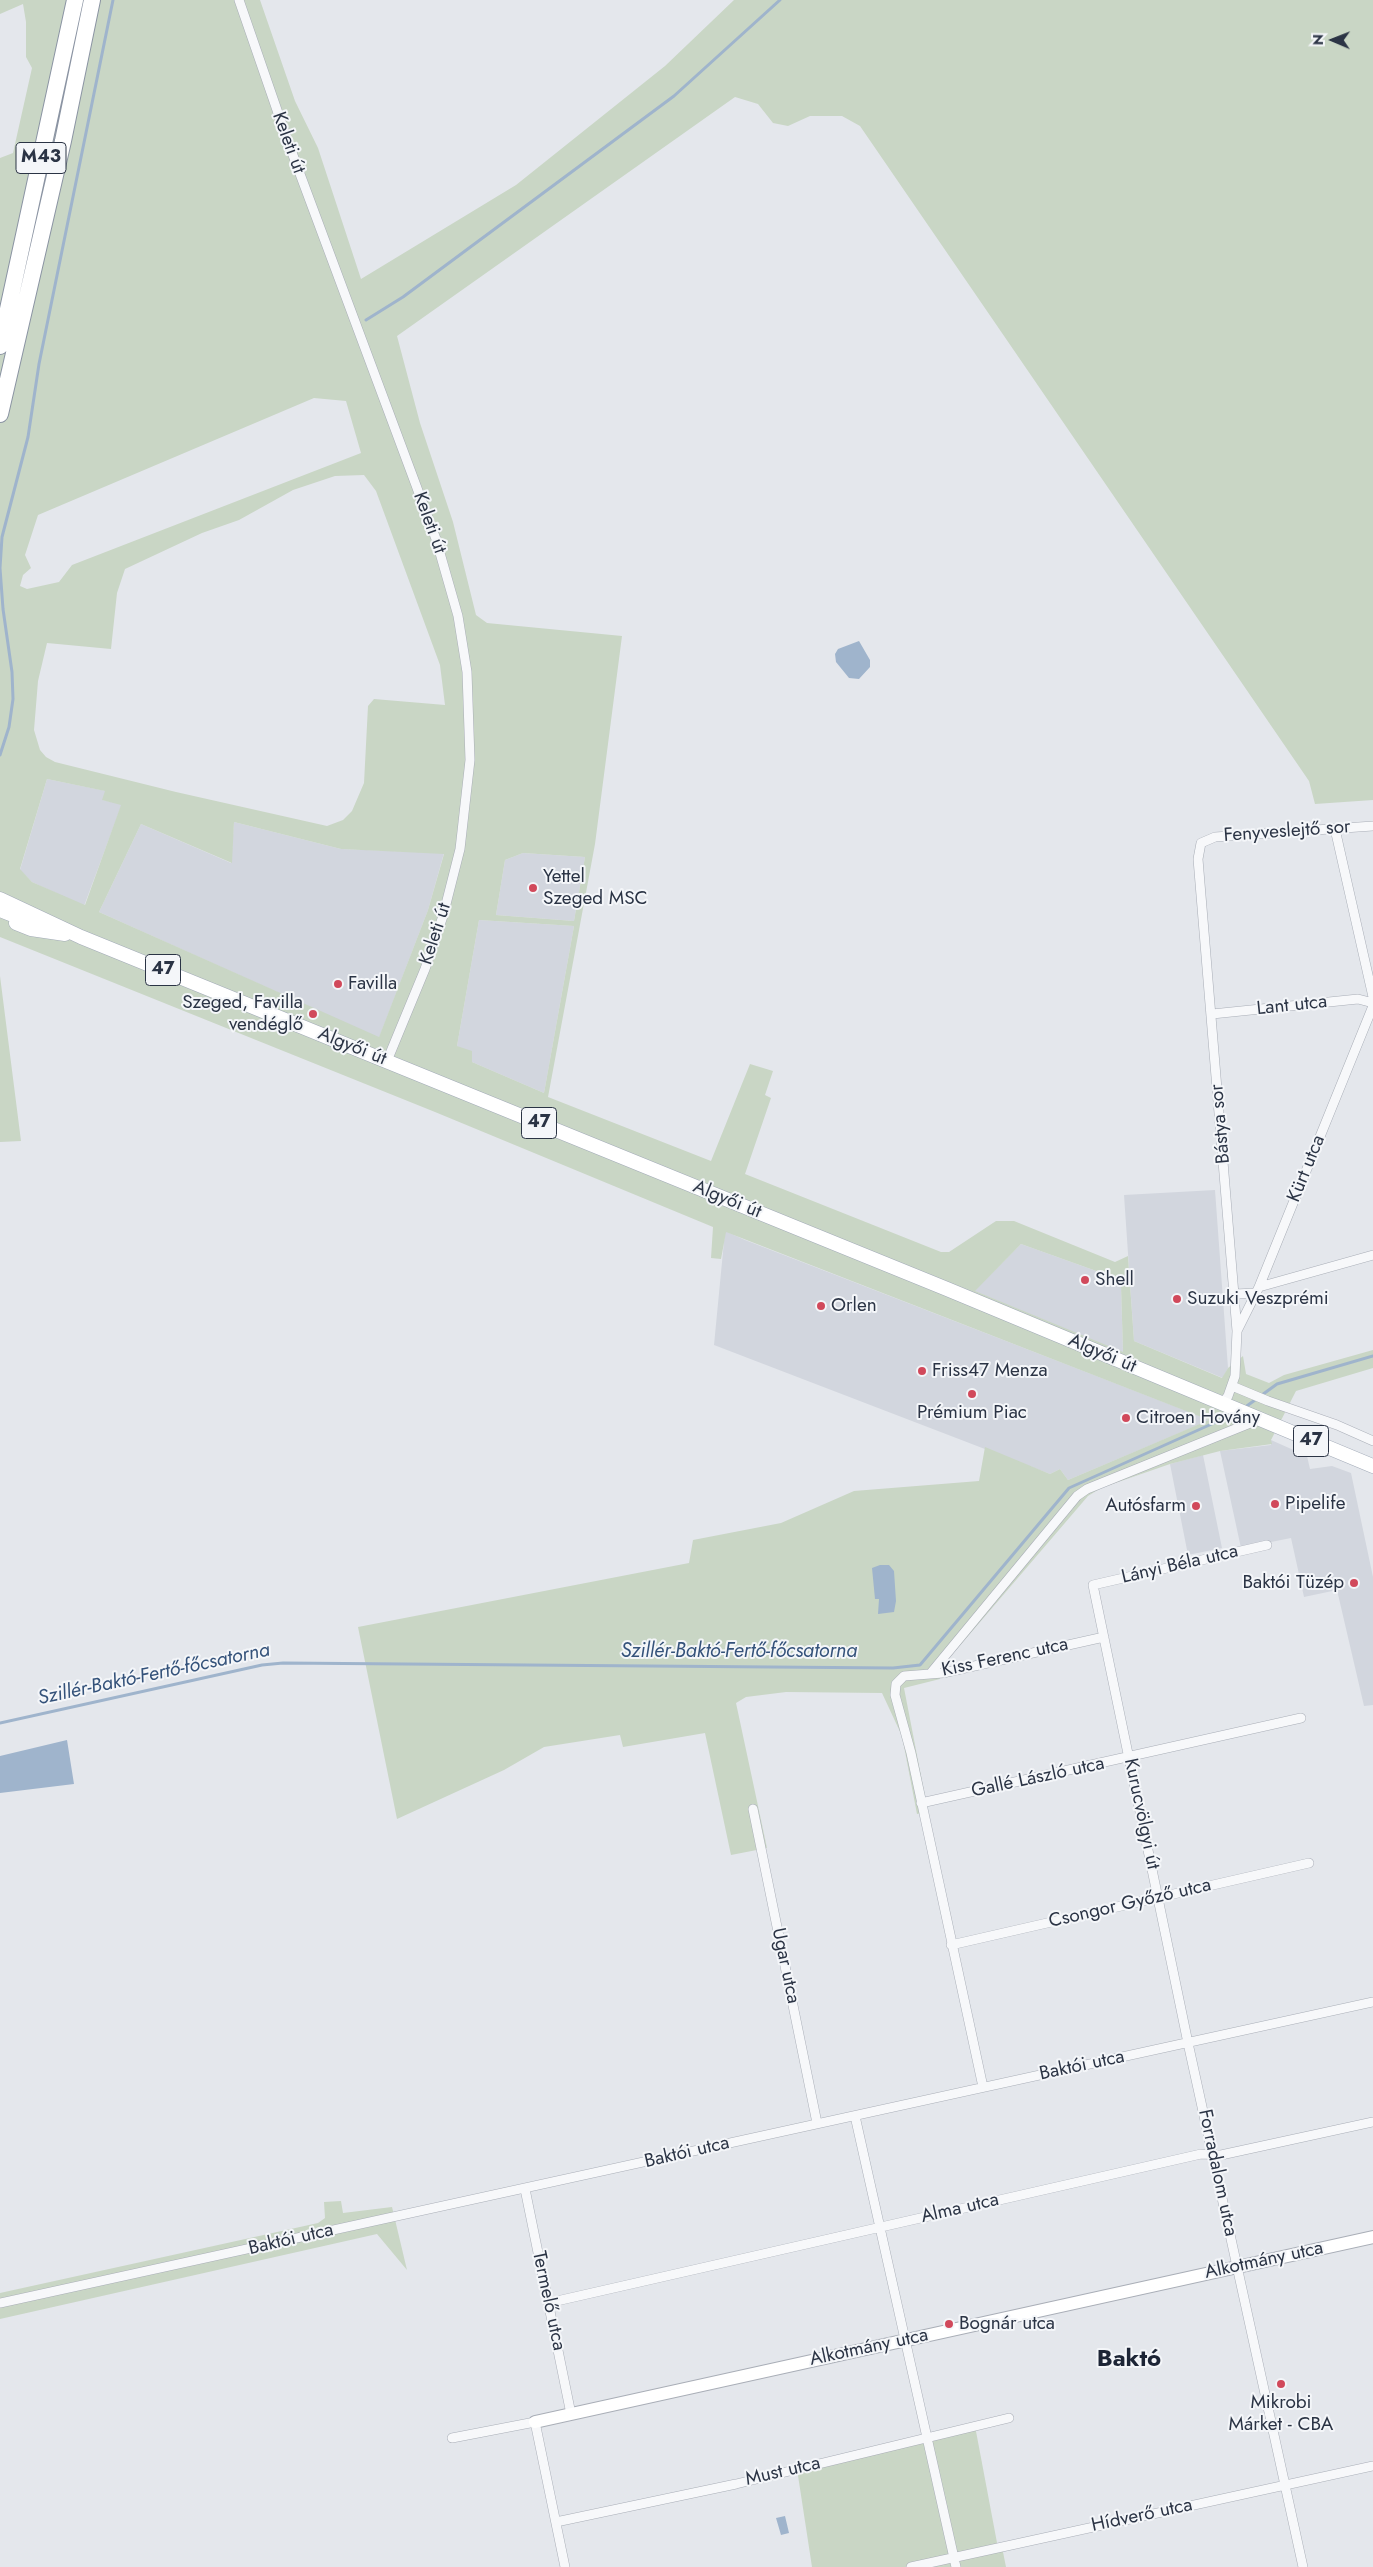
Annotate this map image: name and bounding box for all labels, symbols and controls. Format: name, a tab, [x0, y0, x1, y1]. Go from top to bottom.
north arrow	[1308, 15, 1358, 65]
text: N	[1308, 34, 1328, 45]
street label: Keleti út	[266, 109, 310, 177]
road number: M43	[16, 142, 66, 174]
street label: Keleti út	[407, 489, 451, 557]
street label: Fenyveslejtő sor	[1223, 816, 1351, 848]
place label: Yettel Szeged MSC	[543, 866, 648, 910]
marker: Yettel Szeged MSC	[527, 882, 539, 894]
street label: Keleti út	[415, 900, 457, 968]
road number: 47	[146, 954, 180, 986]
place label: Favilla	[348, 973, 397, 995]
marker: Favilla	[332, 978, 344, 990]
street label: Lant utca	[1256, 991, 1328, 1021]
place label: Szeged, Favilla vendéglő	[182, 992, 303, 1036]
marker: Szeged, Favilla vendéglő	[307, 1008, 319, 1020]
street label: Algyői út	[315, 1023, 389, 1071]
street label: Bástya sor	[1206, 1083, 1236, 1165]
road number: 47	[522, 1108, 556, 1138]
street label: Kürt utca	[1283, 1132, 1331, 1206]
street label: Algyői út	[690, 1176, 764, 1224]
place label: Shell	[1095, 1269, 1134, 1291]
marker: Shell	[1079, 1274, 1091, 1286]
place label: Suzuki Veszprémi	[1187, 1288, 1329, 1310]
marker: Suzuki Veszprémi	[1171, 1293, 1183, 1305]
place label: Orlen	[831, 1295, 877, 1317]
marker: Orlen	[815, 1300, 827, 1312]
street label: Algyői út	[1065, 1330, 1139, 1378]
place label: Friss47 Menza	[932, 1360, 1048, 1382]
marker: Friss47 Menza	[916, 1365, 928, 1377]
marker: Prémium Piac	[966, 1388, 978, 1400]
place label: Prémium Piac	[917, 1402, 1027, 1424]
place label: Citroen Hovány	[1136, 1407, 1260, 1429]
marker: Citroen Hovány	[1120, 1412, 1132, 1424]
road number: 47	[1294, 1425, 1328, 1456]
place label: Pipelife	[1285, 1493, 1345, 1515]
place label: Autósfarm	[1105, 1495, 1186, 1517]
marker: Pipelife	[1269, 1498, 1281, 1510]
marker: Autósfarm	[1190, 1500, 1202, 1512]
street label: Lányi Béla utca	[1119, 1541, 1241, 1589]
place label: Baktói Tüzép	[1242, 1572, 1344, 1594]
marker: Baktói Tüzép	[1348, 1577, 1360, 1589]
street label: Kiss Ferenc utca	[940, 1633, 1070, 1683]
water label: Szillér-Baktó-Fertő-főcsatorna	[36, 1639, 272, 1711]
water label: Szillér-Baktó-Fertő-főcsatorna	[621, 1640, 857, 1664]
street label: Gallé László utca	[969, 1753, 1107, 1803]
street label: Kurucvölgyi út	[1118, 1756, 1164, 1872]
street label: Csongor Győző utca	[1047, 1874, 1213, 1934]
street label: Ugar utca	[766, 1926, 804, 2006]
street label: Baktói utca	[1037, 2046, 1127, 2086]
street label: Forradalom utca	[1192, 2107, 1242, 2239]
street label: Baktói utca	[642, 2132, 732, 2174]
street label: Alma utca	[919, 2189, 1001, 2229]
street label: Baktói utca	[246, 2219, 336, 2261]
street label: Alkotmány utca	[1203, 2237, 1325, 2285]
street label: Termelő utca	[526, 2249, 570, 2353]
place label: Bognár utca	[959, 2313, 1055, 2335]
marker: Bognár utca	[943, 2318, 955, 2330]
street label: Alkotmány utca	[808, 2324, 930, 2372]
district label: Baktó	[1097, 2346, 1161, 2374]
marker: Mikrobi Márket - CBA	[1275, 2378, 1287, 2390]
place label: Mikrobi Márket - CBA	[1229, 2392, 1333, 2436]
street label: Must utca	[743, 2452, 823, 2492]
street label: Hídverő utca	[1089, 2494, 1195, 2538]

